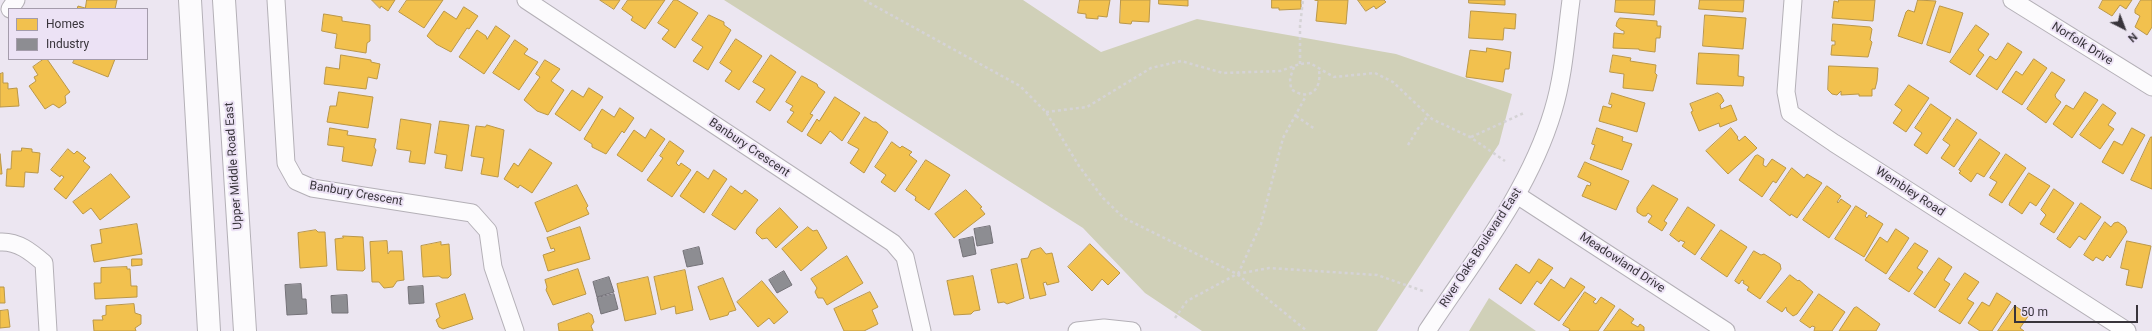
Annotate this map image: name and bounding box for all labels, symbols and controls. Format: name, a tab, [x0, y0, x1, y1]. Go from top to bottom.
legend	[8, 8, 148, 60]
north arrow	[2104, 8, 2144, 48]
text: Homes	[46, 17, 84, 31]
street label: Norfolk Drive	[2049, 19, 2115, 69]
text: N	[2125, 30, 2140, 45]
text: Industry	[46, 37, 89, 51]
street label: Upper Middle Road East	[222, 102, 246, 230]
street label: Banbury Crescent	[706, 116, 792, 180]
street label: Wembley Road	[1873, 164, 1947, 220]
street label: Banbury Crescent	[308, 179, 404, 209]
street label: River Oaks Boulevard East	[1437, 186, 1525, 310]
street label: Meadowland Drive	[1577, 230, 1667, 296]
scale bar	[2016, 297, 2140, 323]
text: 50 m	[2021, 305, 2048, 319]

